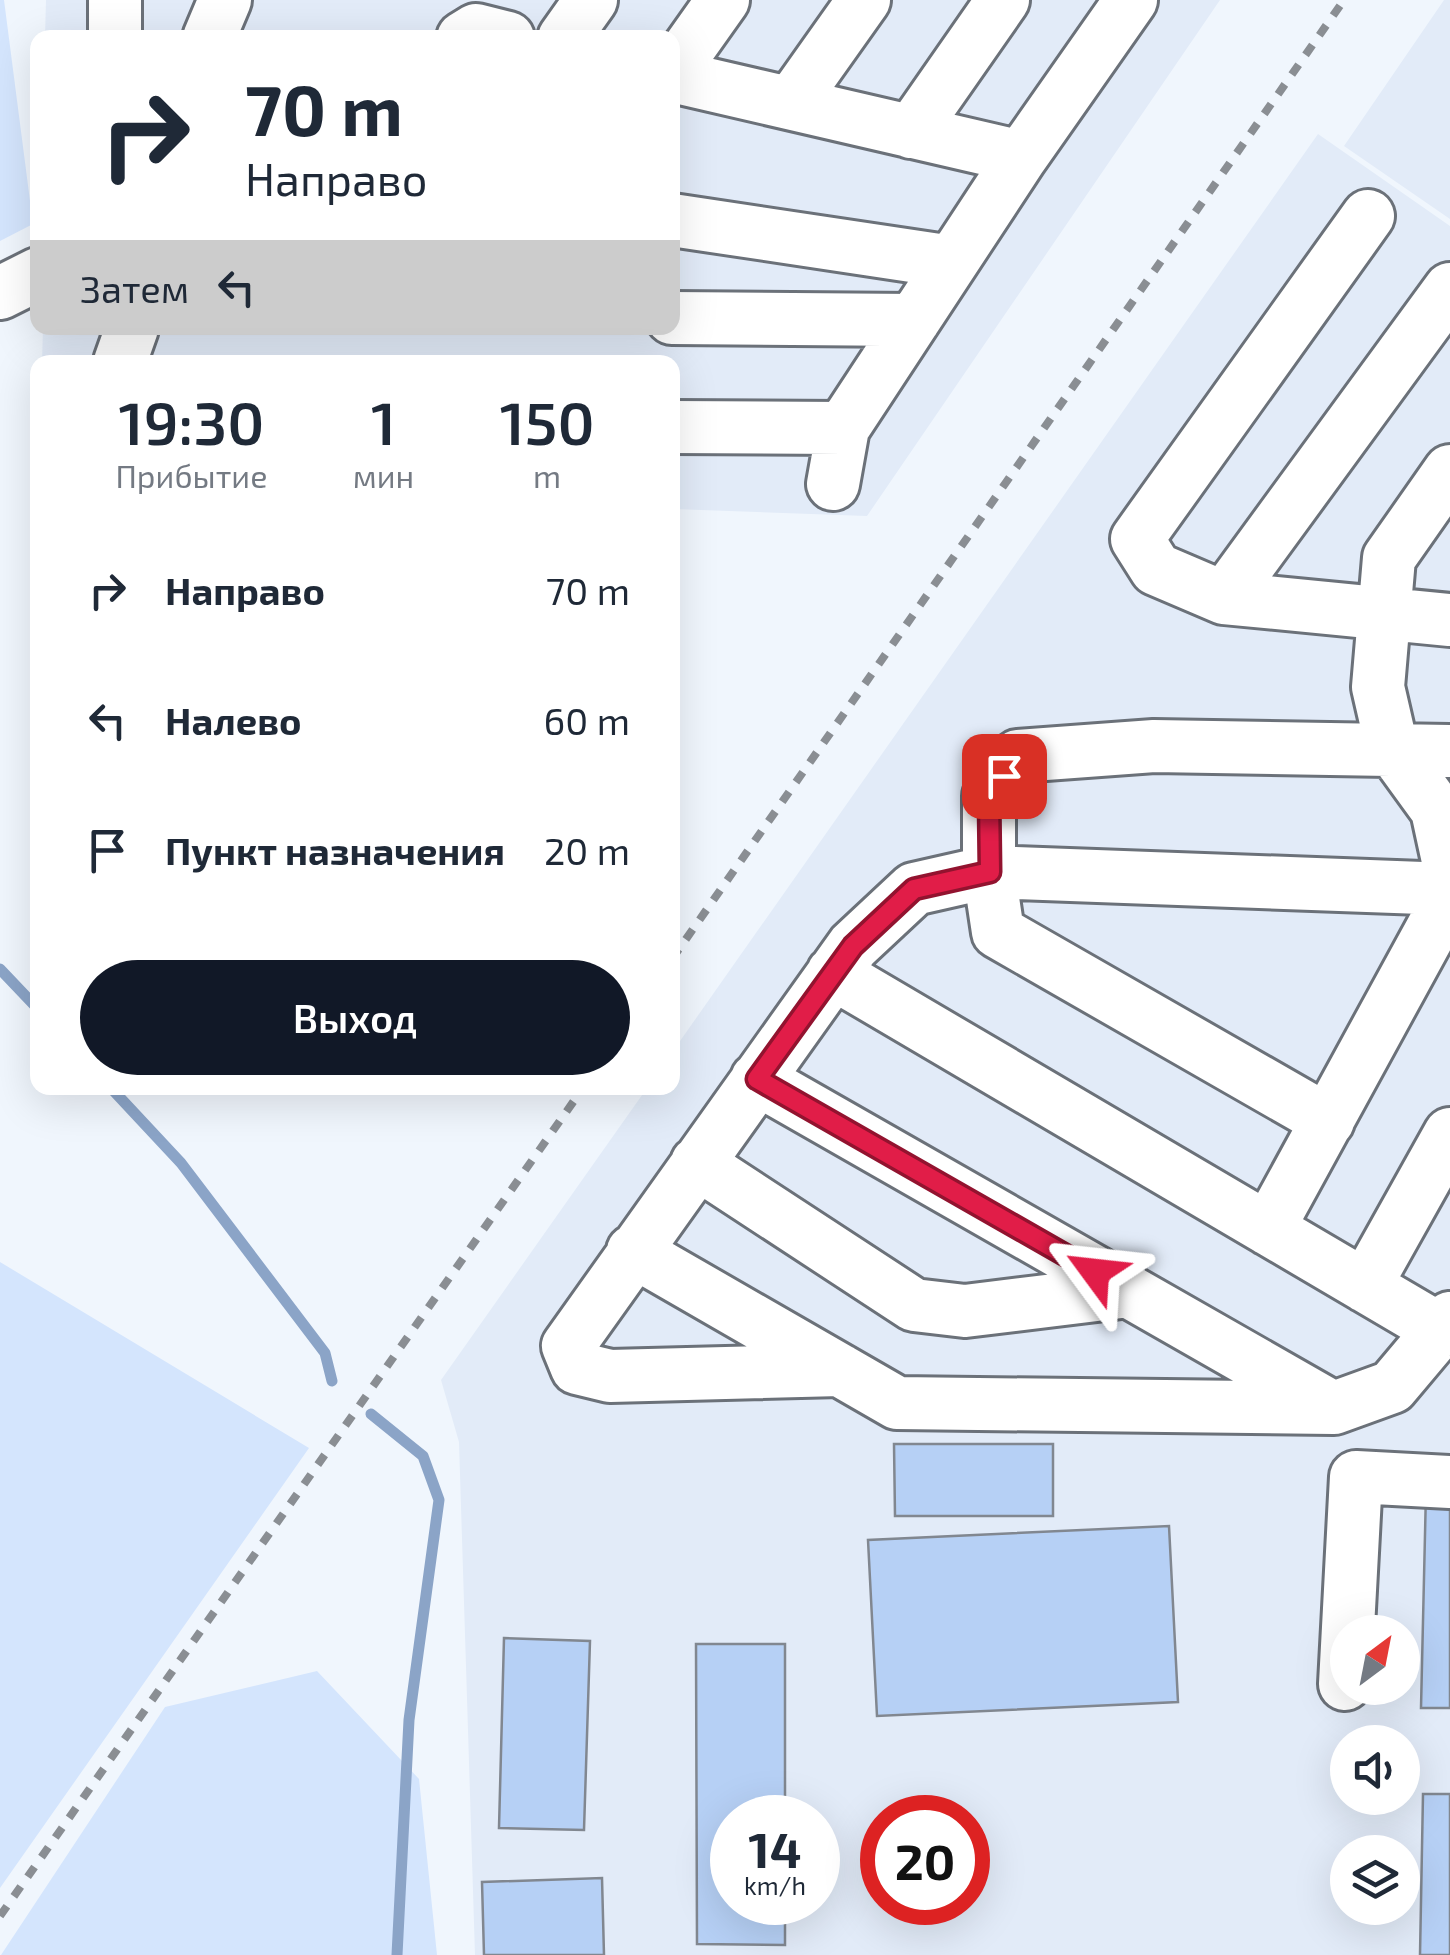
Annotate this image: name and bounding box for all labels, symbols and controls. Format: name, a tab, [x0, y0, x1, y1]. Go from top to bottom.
text: 70 m	[245, 66, 403, 150]
icon: right	[80, 70, 210, 200]
text: Направо	[245, 151, 427, 205]
icon: left	[209, 260, 264, 315]
text: Затем	[80, 265, 189, 311]
text: 19:30	[119, 385, 264, 457]
text: 1	[371, 385, 396, 457]
text: 150	[500, 385, 595, 457]
text: Прибытие	[115, 456, 267, 494]
text: мин	[353, 456, 414, 494]
text: m	[533, 456, 561, 494]
icon: right	[80, 563, 135, 618]
text: Направо	[165, 567, 325, 613]
text: 70 m	[546, 567, 630, 613]
icon: left	[80, 693, 135, 748]
text: Налево	[165, 697, 301, 743]
text: 60 m	[544, 697, 630, 743]
pin	[962, 734, 1047, 819]
icon: arrive	[977, 749, 1032, 804]
icon: arrive	[80, 823, 135, 878]
text: Пункт назначения	[165, 827, 505, 873]
text: 20 m	[544, 827, 630, 873]
button: Выход	[80, 960, 630, 1075]
position arrow	[1043, 1220, 1147, 1324]
north arrow	[1330, 1615, 1420, 1705]
map controls	[1330, 1615, 1420, 1925]
button: sound	[1330, 1725, 1420, 1815]
speed limit sign: 20	[860, 1795, 990, 1925]
text: 14	[748, 1818, 802, 1878]
button: layers	[1330, 1835, 1420, 1925]
text: km/h	[744, 1870, 806, 1900]

